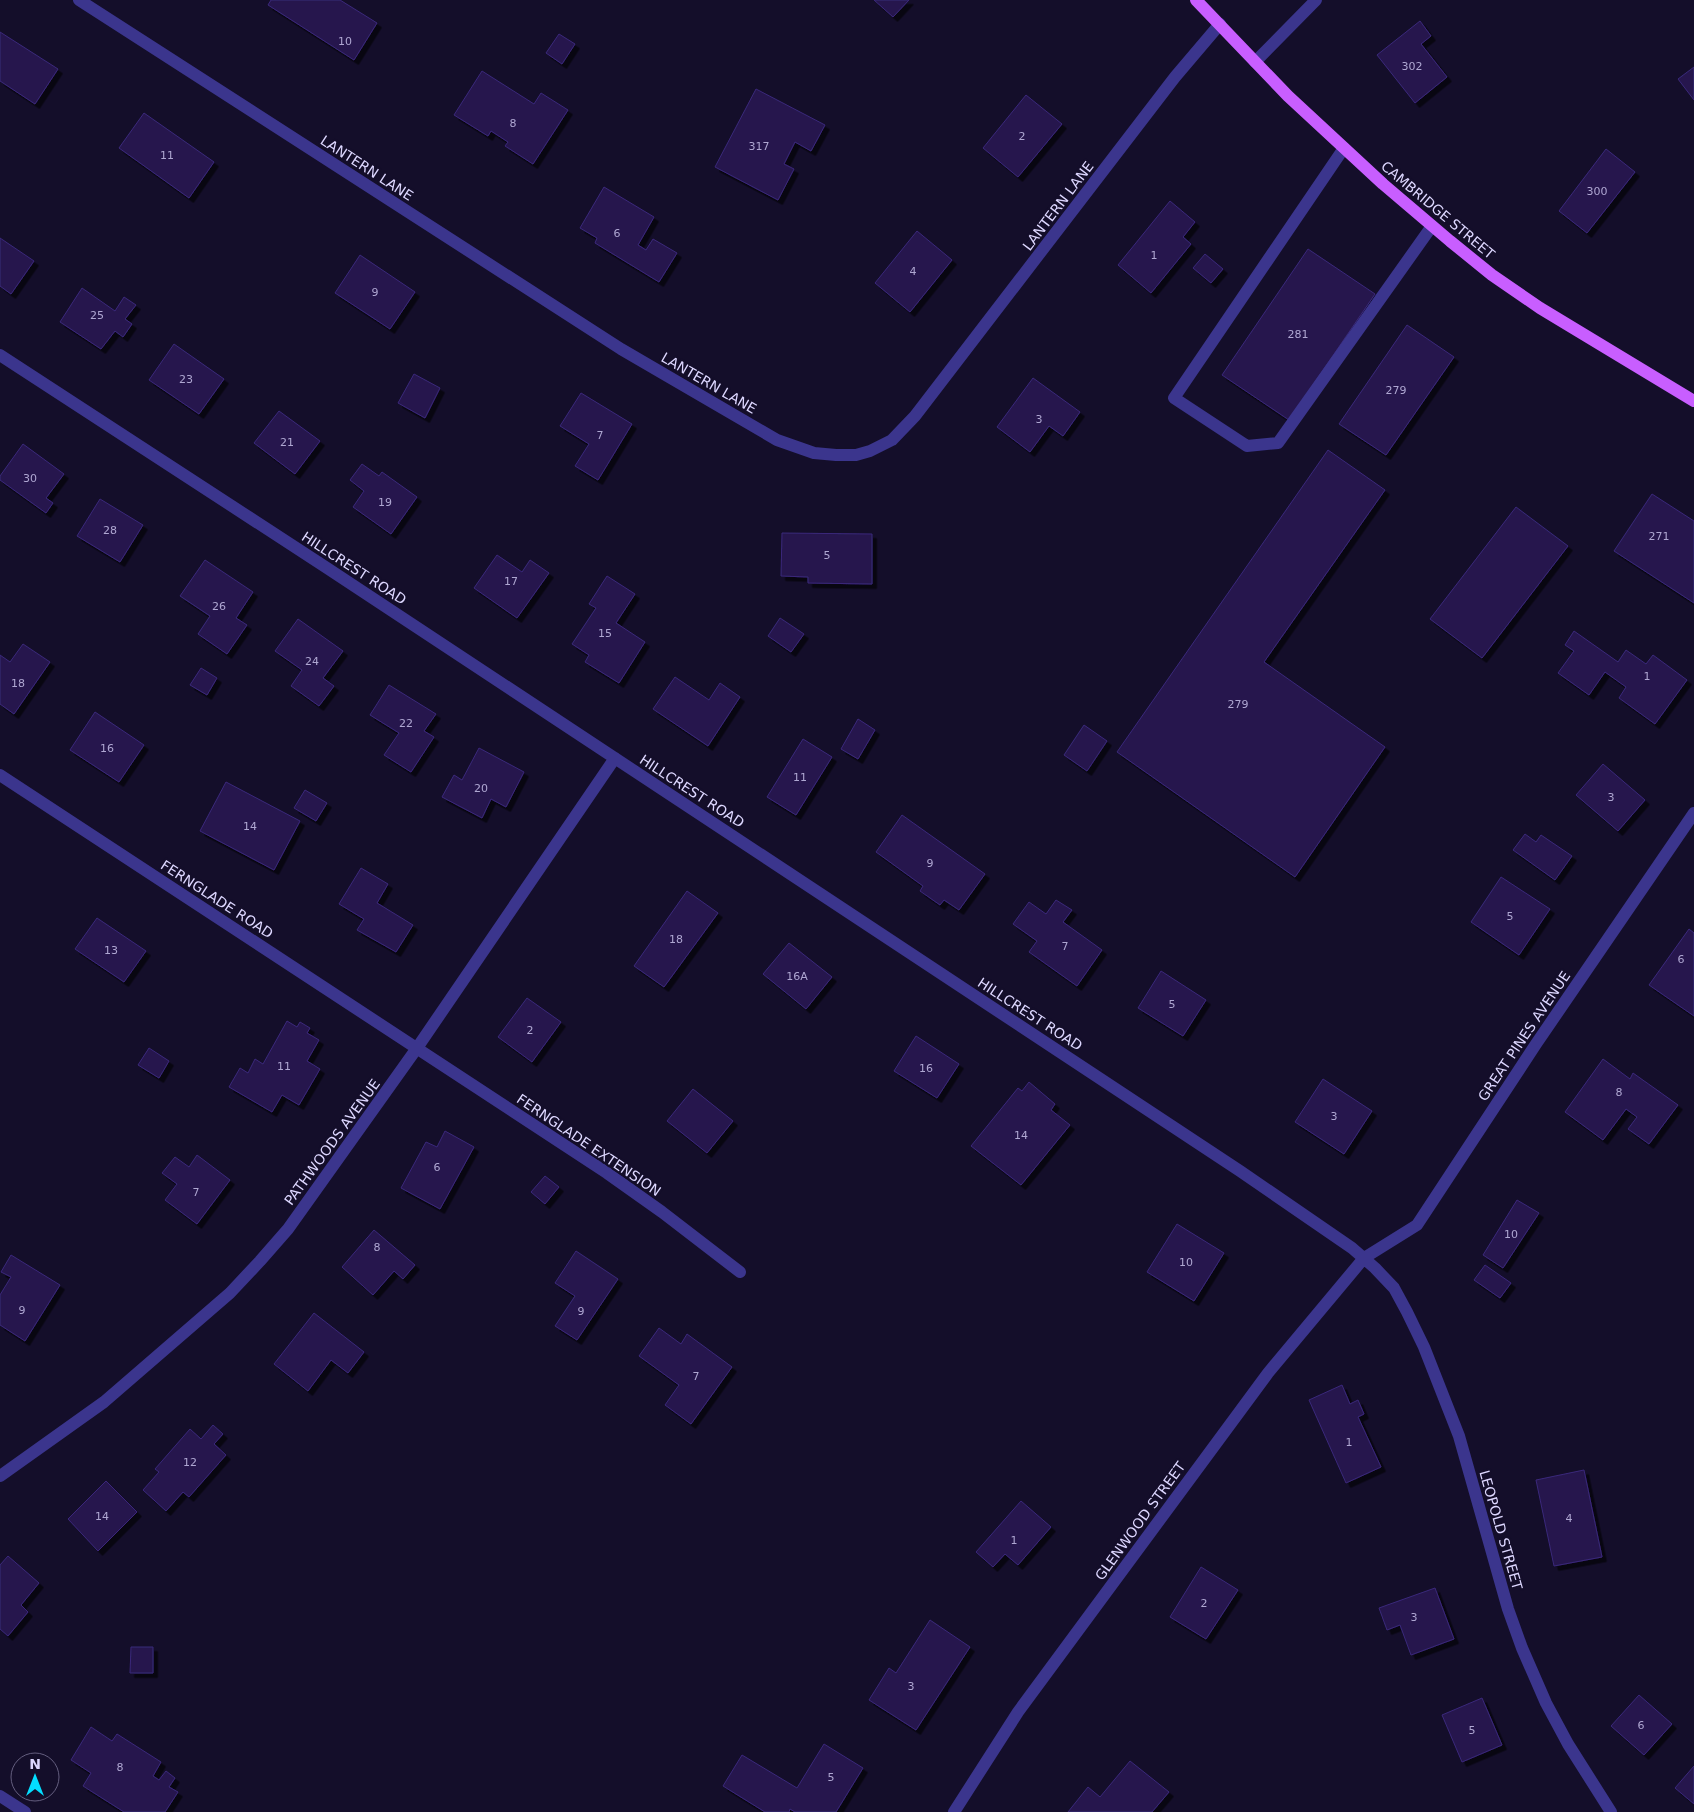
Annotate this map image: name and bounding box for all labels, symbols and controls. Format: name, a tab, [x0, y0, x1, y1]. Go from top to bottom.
house number: 10	[338, 35, 352, 48]
house number: 302	[1402, 60, 1423, 73]
house number: 8	[510, 117, 517, 130]
house number: 2	[1019, 130, 1026, 143]
street label: LANTERN LANE	[318, 132, 416, 204]
house number: 317	[749, 140, 770, 153]
house number: 11	[160, 149, 174, 162]
street label: LANTERN LANE	[1019, 158, 1097, 254]
street label: CAMBRIDGE STREET	[1378, 158, 1498, 262]
house number: 300	[1587, 185, 1608, 198]
house number: 6	[614, 227, 621, 240]
house number: 1	[1151, 249, 1158, 262]
house number: 4	[910, 265, 917, 278]
house number: 9	[372, 286, 379, 299]
house number: 25	[90, 309, 104, 322]
house number: 281	[1288, 328, 1309, 341]
street label: LANTERN LANE	[659, 349, 759, 417]
house number: 23	[179, 373, 193, 386]
house number: 279	[1386, 384, 1407, 397]
house number: 3	[1036, 413, 1043, 426]
house number: 7	[597, 429, 604, 442]
house number: 21	[280, 436, 294, 449]
house number: 30	[23, 472, 37, 485]
house number: 19	[378, 496, 392, 509]
house number: 28	[103, 524, 117, 537]
street label: HILLCREST ROAD	[299, 528, 409, 608]
house number: 271	[1649, 530, 1670, 543]
house number: 5	[824, 549, 831, 562]
house number: 17	[504, 575, 518, 588]
house number: 26	[212, 600, 226, 613]
house number: 15	[598, 627, 612, 640]
house number: 24	[305, 655, 319, 668]
house number: 1	[1644, 670, 1651, 683]
house number: 18	[11, 677, 25, 690]
house number: 279	[1228, 698, 1249, 711]
house number: 22	[399, 717, 413, 730]
house number: 16	[100, 742, 114, 755]
street label: HILLCREST ROAD	[637, 751, 747, 831]
house number: 11	[793, 771, 807, 784]
house number: 20	[474, 782, 488, 795]
house number: 3	[1608, 791, 1615, 804]
house number: 14	[243, 820, 257, 833]
street label: FERNGLADE ROAD	[158, 857, 276, 941]
house number: 9	[927, 857, 934, 870]
house number: 5	[1507, 910, 1514, 923]
house number: 18	[669, 933, 683, 946]
house number: 7	[1062, 940, 1069, 953]
house number: 13	[104, 944, 118, 957]
house number: 6	[1678, 953, 1685, 966]
street label: GREAT PINES AVENUE	[1475, 968, 1573, 1104]
house number: 16A	[786, 970, 808, 983]
street label: HILLCREST ROAD	[975, 974, 1085, 1054]
house number: 5	[1169, 998, 1176, 1011]
house number: 2	[527, 1024, 534, 1037]
house number: 11	[277, 1060, 291, 1073]
house number: 16	[919, 1062, 933, 1075]
street label: PATHWOODS AVENUE	[281, 1076, 383, 1208]
house number: 8	[1616, 1086, 1623, 1099]
street label: FERNGLADE EXTENSION	[514, 1091, 664, 1199]
house number: 3	[1331, 1110, 1338, 1123]
house number: 14	[1014, 1129, 1028, 1142]
house number: 6	[434, 1161, 441, 1174]
house number: 7	[193, 1186, 200, 1199]
house number: 10	[1504, 1228, 1518, 1241]
house number: 8	[374, 1241, 381, 1254]
house number: 10	[1179, 1256, 1193, 1269]
house number: 9	[19, 1304, 26, 1317]
house number: 9	[578, 1305, 585, 1318]
house number: 7	[693, 1370, 700, 1383]
house number: 1	[1346, 1436, 1353, 1449]
house number: 12	[183, 1456, 197, 1469]
street label: GLENWOOD STREET	[1092, 1458, 1189, 1583]
street label: LEOPOLD STREET	[1476, 1468, 1526, 1592]
house number: 14	[95, 1510, 109, 1523]
house number: 4	[1566, 1512, 1573, 1525]
house number: 1	[1011, 1534, 1018, 1547]
house number: 2	[1201, 1597, 1208, 1610]
house number: 3	[1411, 1611, 1418, 1624]
house number: 3	[908, 1680, 915, 1693]
house number: 6	[1638, 1719, 1645, 1732]
house number: 5	[1469, 1724, 1476, 1737]
north arrow	[10, 1752, 60, 1802]
text: N	[29, 1756, 41, 1772]
house number: 8	[117, 1761, 124, 1774]
house number: 5	[828, 1771, 835, 1784]

